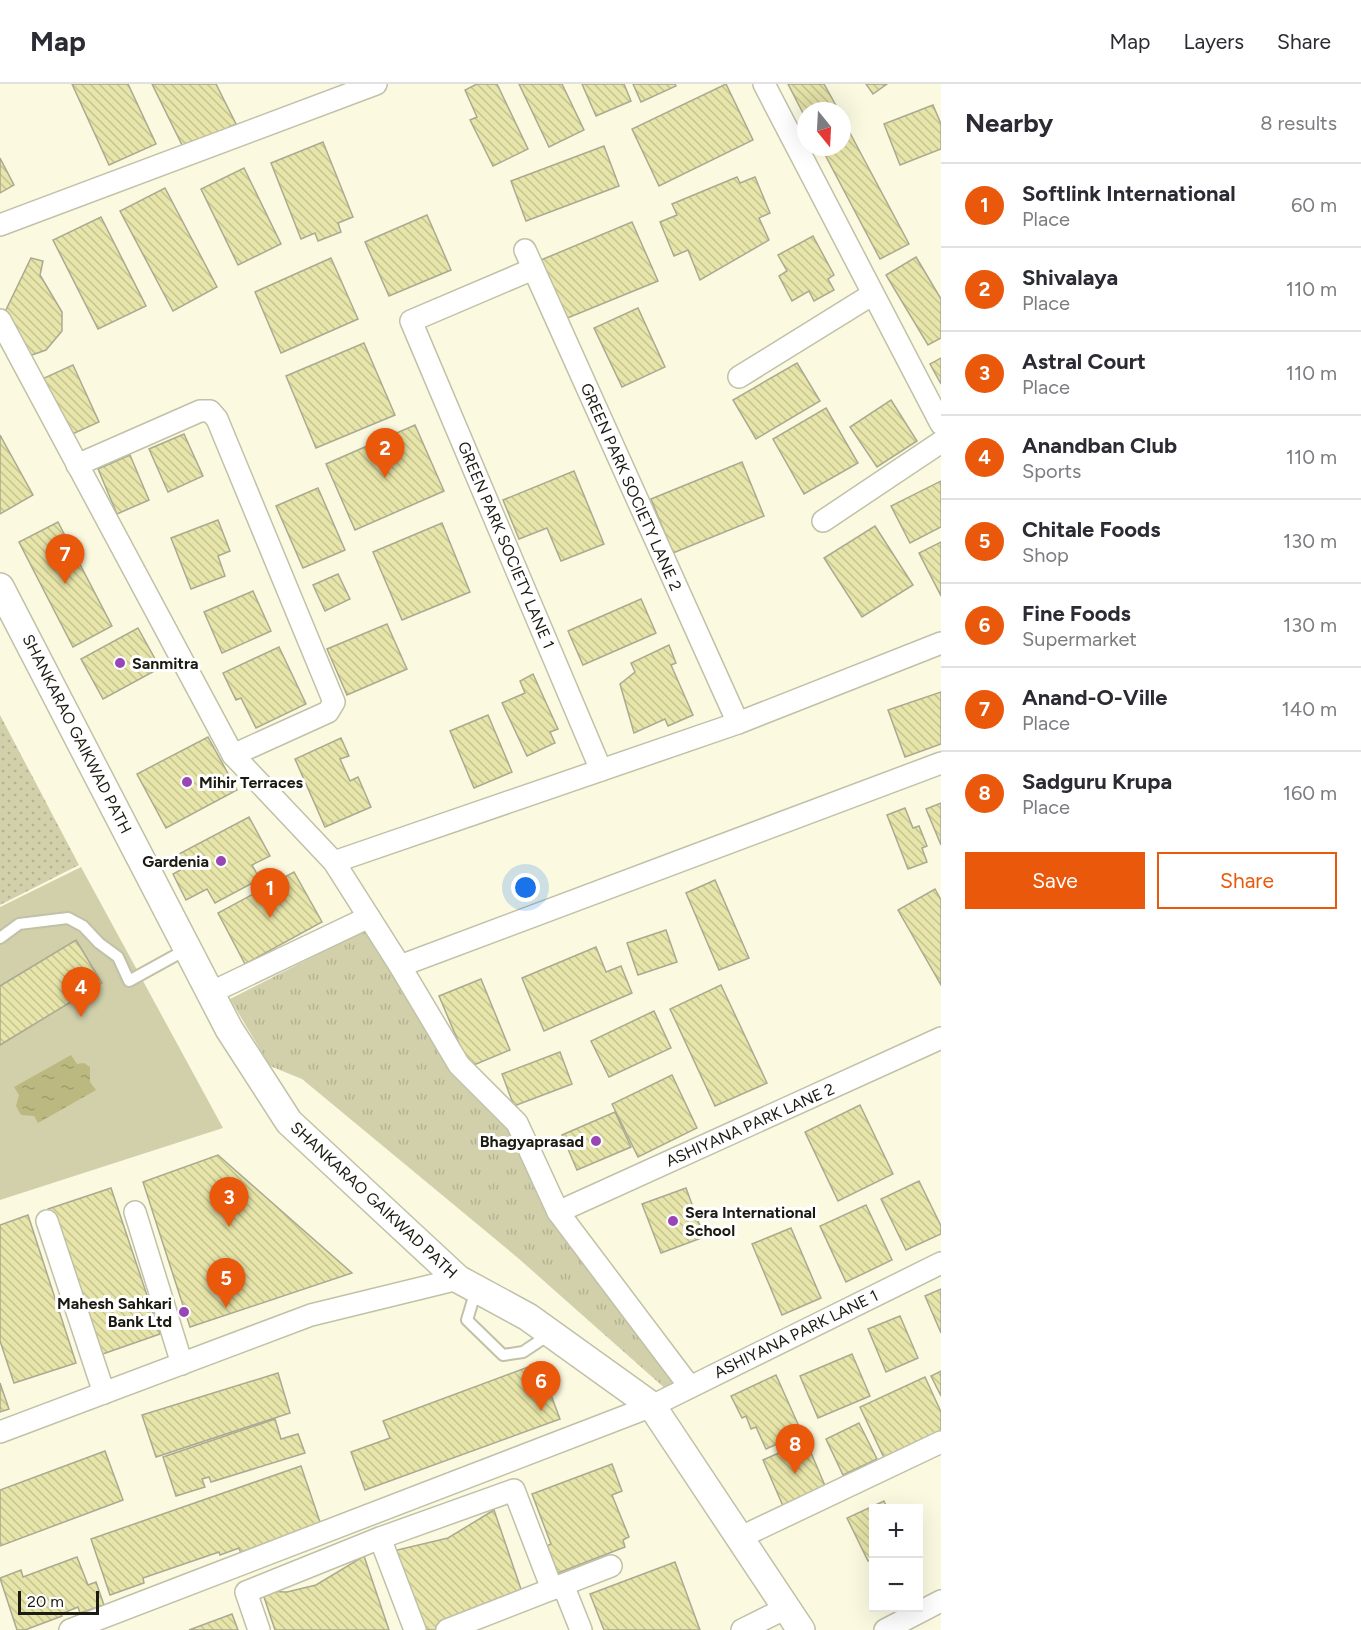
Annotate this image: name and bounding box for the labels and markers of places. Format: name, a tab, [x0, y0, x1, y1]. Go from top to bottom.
pin: 2	[366, 428, 404, 478]
pin: 7	[46, 534, 84, 584]
place label: Sanmitra	[132, 654, 199, 673]
marker: Sanmitra	[113, 656, 127, 670]
place label: Mihir Terraces	[199, 773, 303, 792]
marker: Mihir Terraces	[180, 775, 194, 789]
place label: Gardenia	[142, 852, 209, 871]
marker: Gardenia	[214, 854, 228, 868]
pin: 1	[250, 868, 290, 918]
pin: 4	[62, 968, 100, 1017]
place label: Bhagyaprasad	[480, 1132, 584, 1151]
marker: Bhagyaprasad	[589, 1134, 603, 1148]
pin: 3	[210, 1178, 248, 1227]
place label: Sera International School	[685, 1203, 816, 1240]
marker: Sera International School	[666, 1214, 680, 1228]
pin: 5	[206, 1258, 246, 1308]
place label: Mahesh Sahkari Bank Ltd	[57, 1294, 172, 1331]
marker: Mahesh Sahkari Bank Ltd	[177, 1305, 191, 1319]
pin: 6	[522, 1362, 560, 1411]
pin: 8	[776, 1424, 814, 1474]

